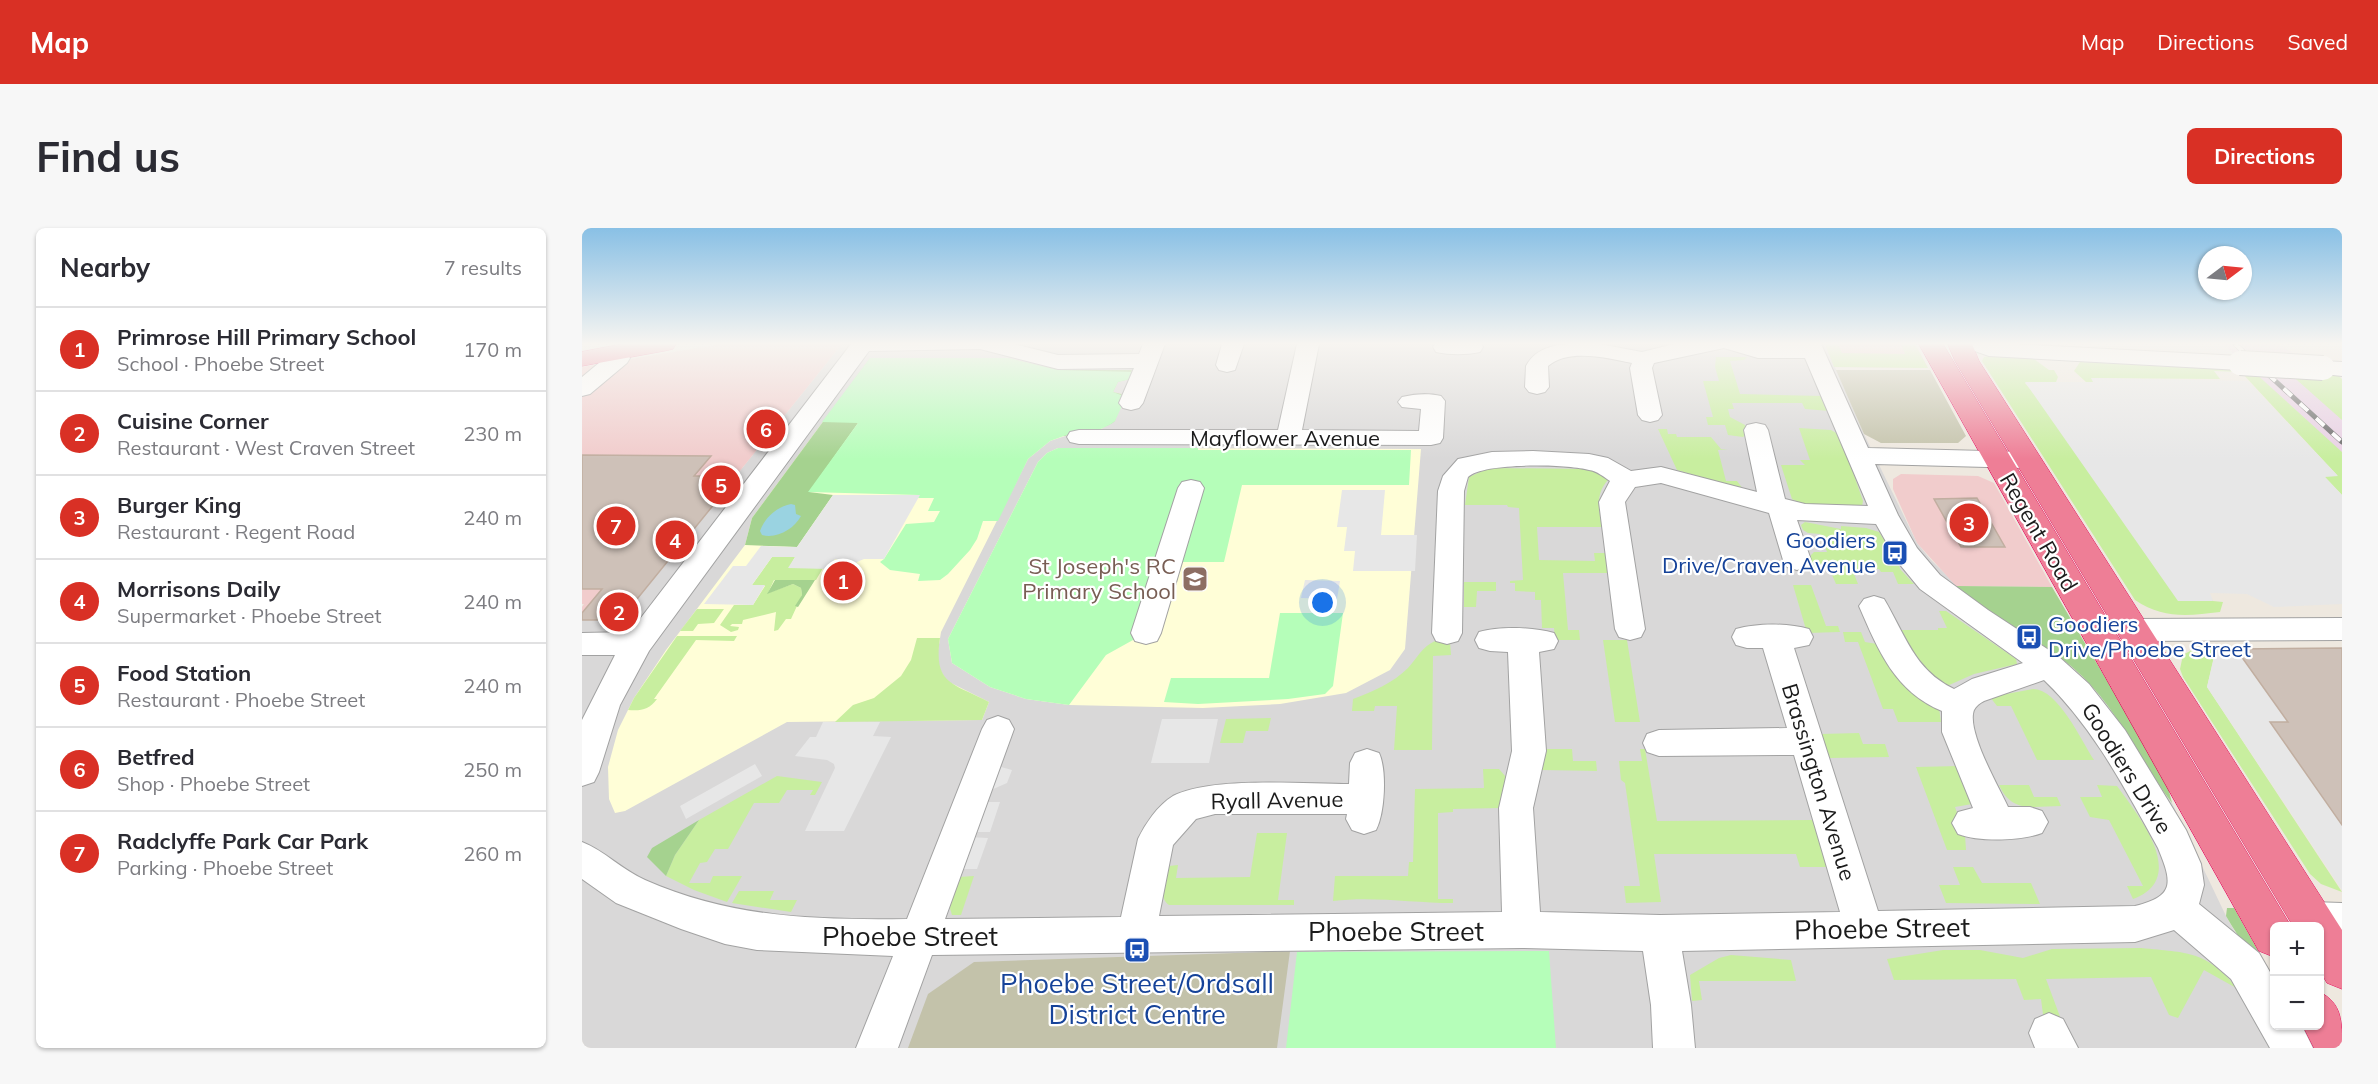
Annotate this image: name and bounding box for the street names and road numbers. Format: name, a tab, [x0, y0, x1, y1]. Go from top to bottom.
street label: Mayflower Avenue	[1190, 424, 1380, 452]
street label: Regent Road	[1994, 468, 2084, 596]
street label: Brassington Avenue	[1776, 680, 1862, 884]
street label: Goodiers Drive	[2076, 697, 2178, 839]
street label: Ryall Avenue	[1210, 785, 1344, 815]
street label: Phoebe Street	[1794, 909, 1970, 947]
street label: Phoebe Street	[1308, 914, 1484, 948]
street label: Phoebe Street	[822, 919, 998, 953]

